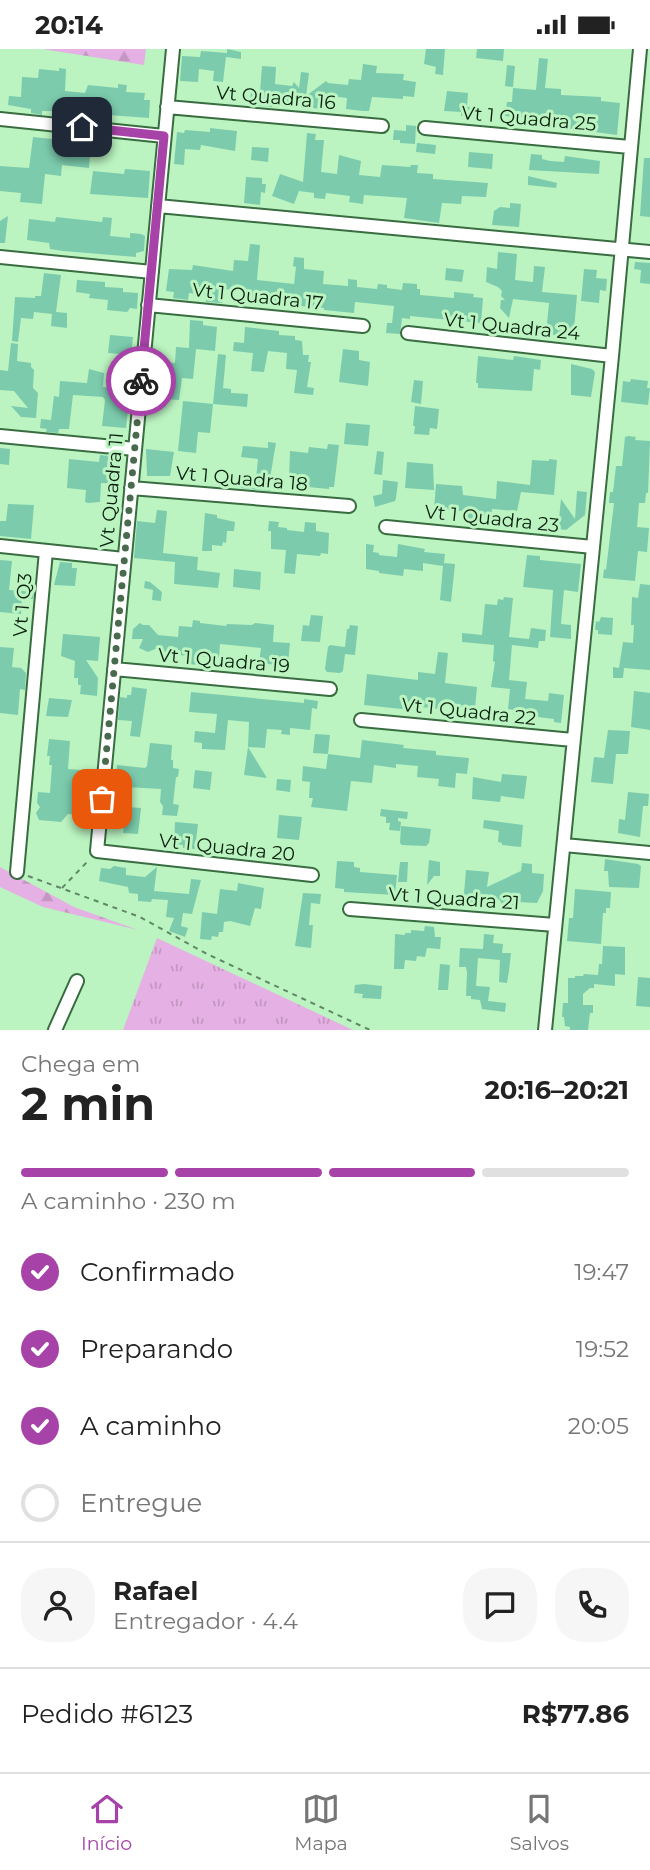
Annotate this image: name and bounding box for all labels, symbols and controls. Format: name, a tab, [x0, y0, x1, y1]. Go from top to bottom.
text: 20:14	[35, 9, 103, 41]
street label: Vt Quadra 16	[215, 81, 337, 114]
pin	[52, 97, 112, 157]
street label: Vt 1 Quadra 25	[461, 101, 598, 136]
icon: home	[63, 108, 101, 146]
street label: Vt 1 Quadra 17	[191, 278, 325, 315]
street label: Vt 1 Quadra 24	[443, 308, 581, 345]
courier	[106, 346, 176, 416]
icon: bike	[122, 362, 160, 400]
street label: Vt Quadra 11	[95, 432, 128, 549]
street label: Vt 1 Quadra 18	[175, 461, 309, 496]
street label: Vt 1 Quadra 23	[424, 500, 560, 537]
street label: Vt 1 Q3	[8, 572, 37, 638]
street label: Vt 1 Quadra 19	[157, 643, 291, 678]
street label: Vt 1 Quadra 22	[401, 693, 538, 730]
pin	[72, 769, 132, 829]
icon: bag	[83, 780, 121, 818]
street label: Vt 1 Quadra 20	[158, 829, 296, 866]
street label: Vt 1 Quadra 21	[388, 882, 520, 915]
text: Chega em	[21, 1050, 140, 1078]
text: 20:16–20:21	[484, 1074, 629, 1106]
text: 2 min	[21, 1075, 155, 1132]
text: A caminho · 230 m	[21, 1187, 236, 1215]
icon: check	[21, 1253, 59, 1291]
text: Confirmado	[80, 1256, 235, 1288]
text: 19:47	[574, 1258, 629, 1286]
icon: check	[21, 1330, 59, 1368]
text: Preparando	[80, 1333, 233, 1365]
text: 19:52	[576, 1335, 629, 1363]
icon: check	[21, 1407, 59, 1445]
text: A caminho	[80, 1410, 221, 1442]
text: 20:05	[568, 1412, 629, 1440]
text: Entregue	[80, 1487, 202, 1519]
button: person	[21, 1568, 95, 1642]
button: chat	[463, 1568, 537, 1642]
button: phone	[555, 1568, 629, 1642]
text: Rafael	[113, 1575, 198, 1607]
text: Entregador · 4.4	[113, 1607, 298, 1635]
text: Pedido #6123	[21, 1698, 193, 1730]
text: R$77.86	[522, 1698, 629, 1730]
tab: Início	[81, 1790, 132, 1855]
tab: Mapa	[294, 1790, 348, 1855]
tab: Salvos	[510, 1790, 569, 1855]

